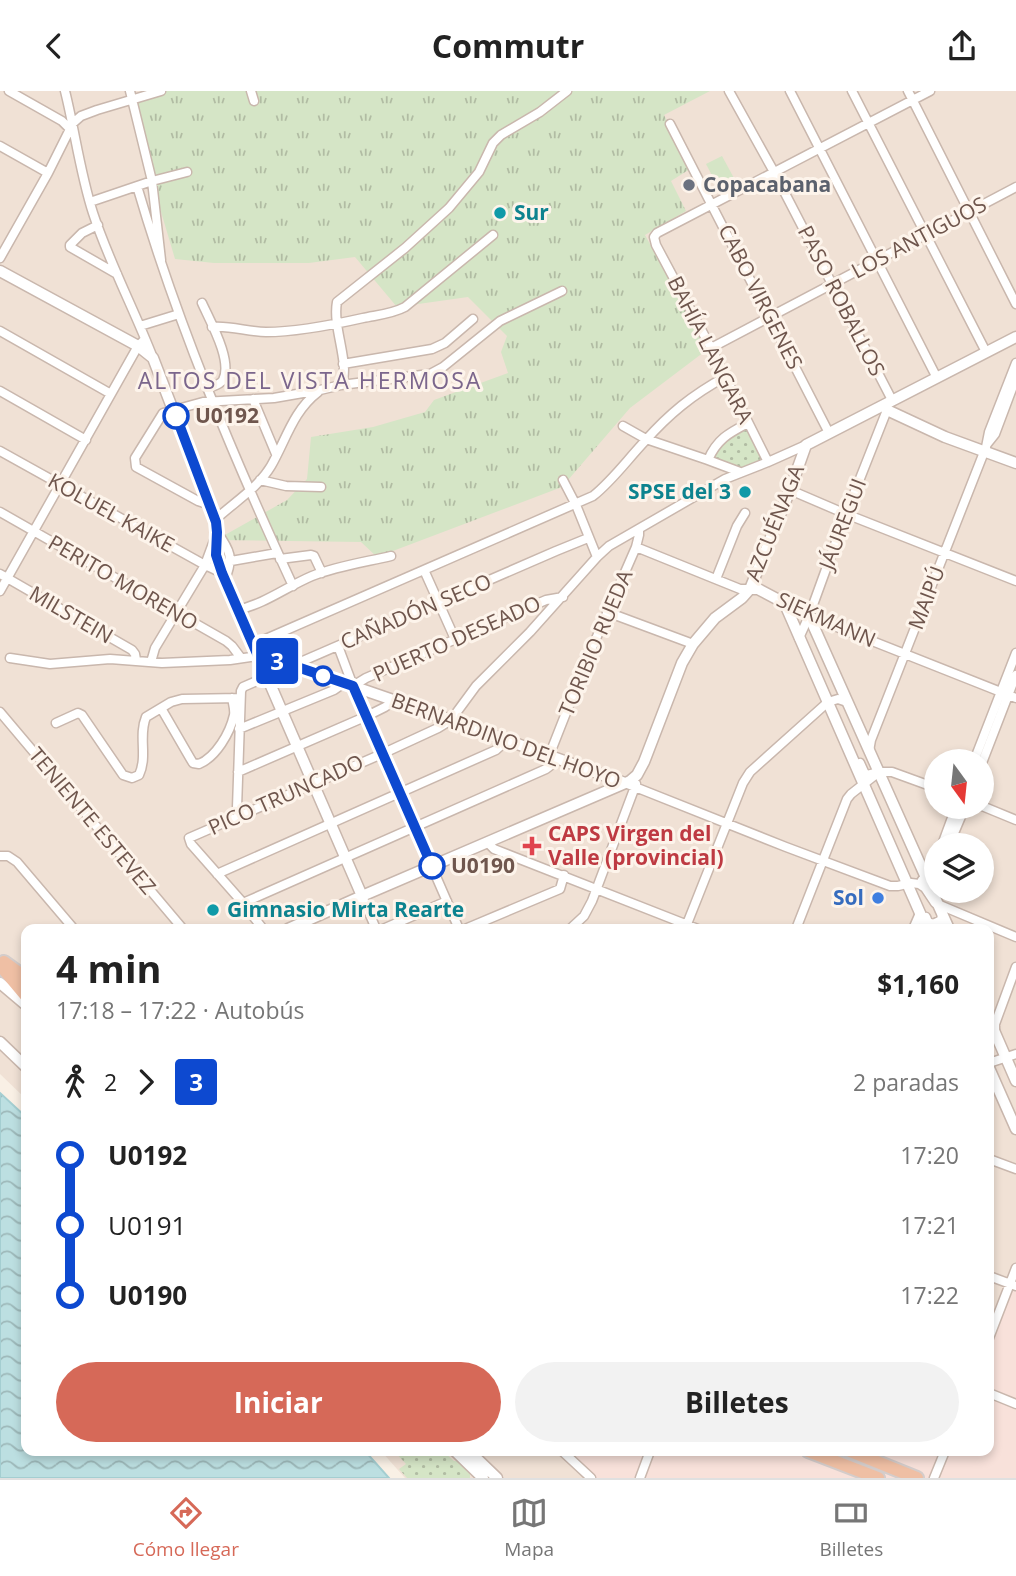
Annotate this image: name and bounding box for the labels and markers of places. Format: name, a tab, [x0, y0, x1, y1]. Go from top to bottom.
place label: Copacabana	[703, 170, 831, 198]
marker: Copacabana	[681, 177, 697, 193]
place label: Sur	[514, 198, 549, 226]
marker: Sur	[492, 205, 508, 221]
place label: U0192	[195, 401, 259, 429]
marker: U0192	[163, 403, 189, 429]
place label: SPSE del 3	[628, 477, 731, 505]
marker: SPSE del 3	[737, 484, 753, 500]
unlabelled marker	[313, 666, 333, 686]
place label: CAPS Virgen del Valle (provincial)	[548, 819, 724, 871]
marker: CAPS Virgen del Valle (provincial)	[522, 836, 542, 856]
place label: U0190	[451, 851, 515, 879]
marker: U0190	[419, 853, 445, 879]
place label: Sol	[833, 883, 864, 911]
marker: Sol	[870, 890, 886, 906]
place label: Gimnasio Mirta Rearte	[227, 895, 464, 923]
marker: Gimnasio Mirta Rearte	[205, 902, 221, 918]

